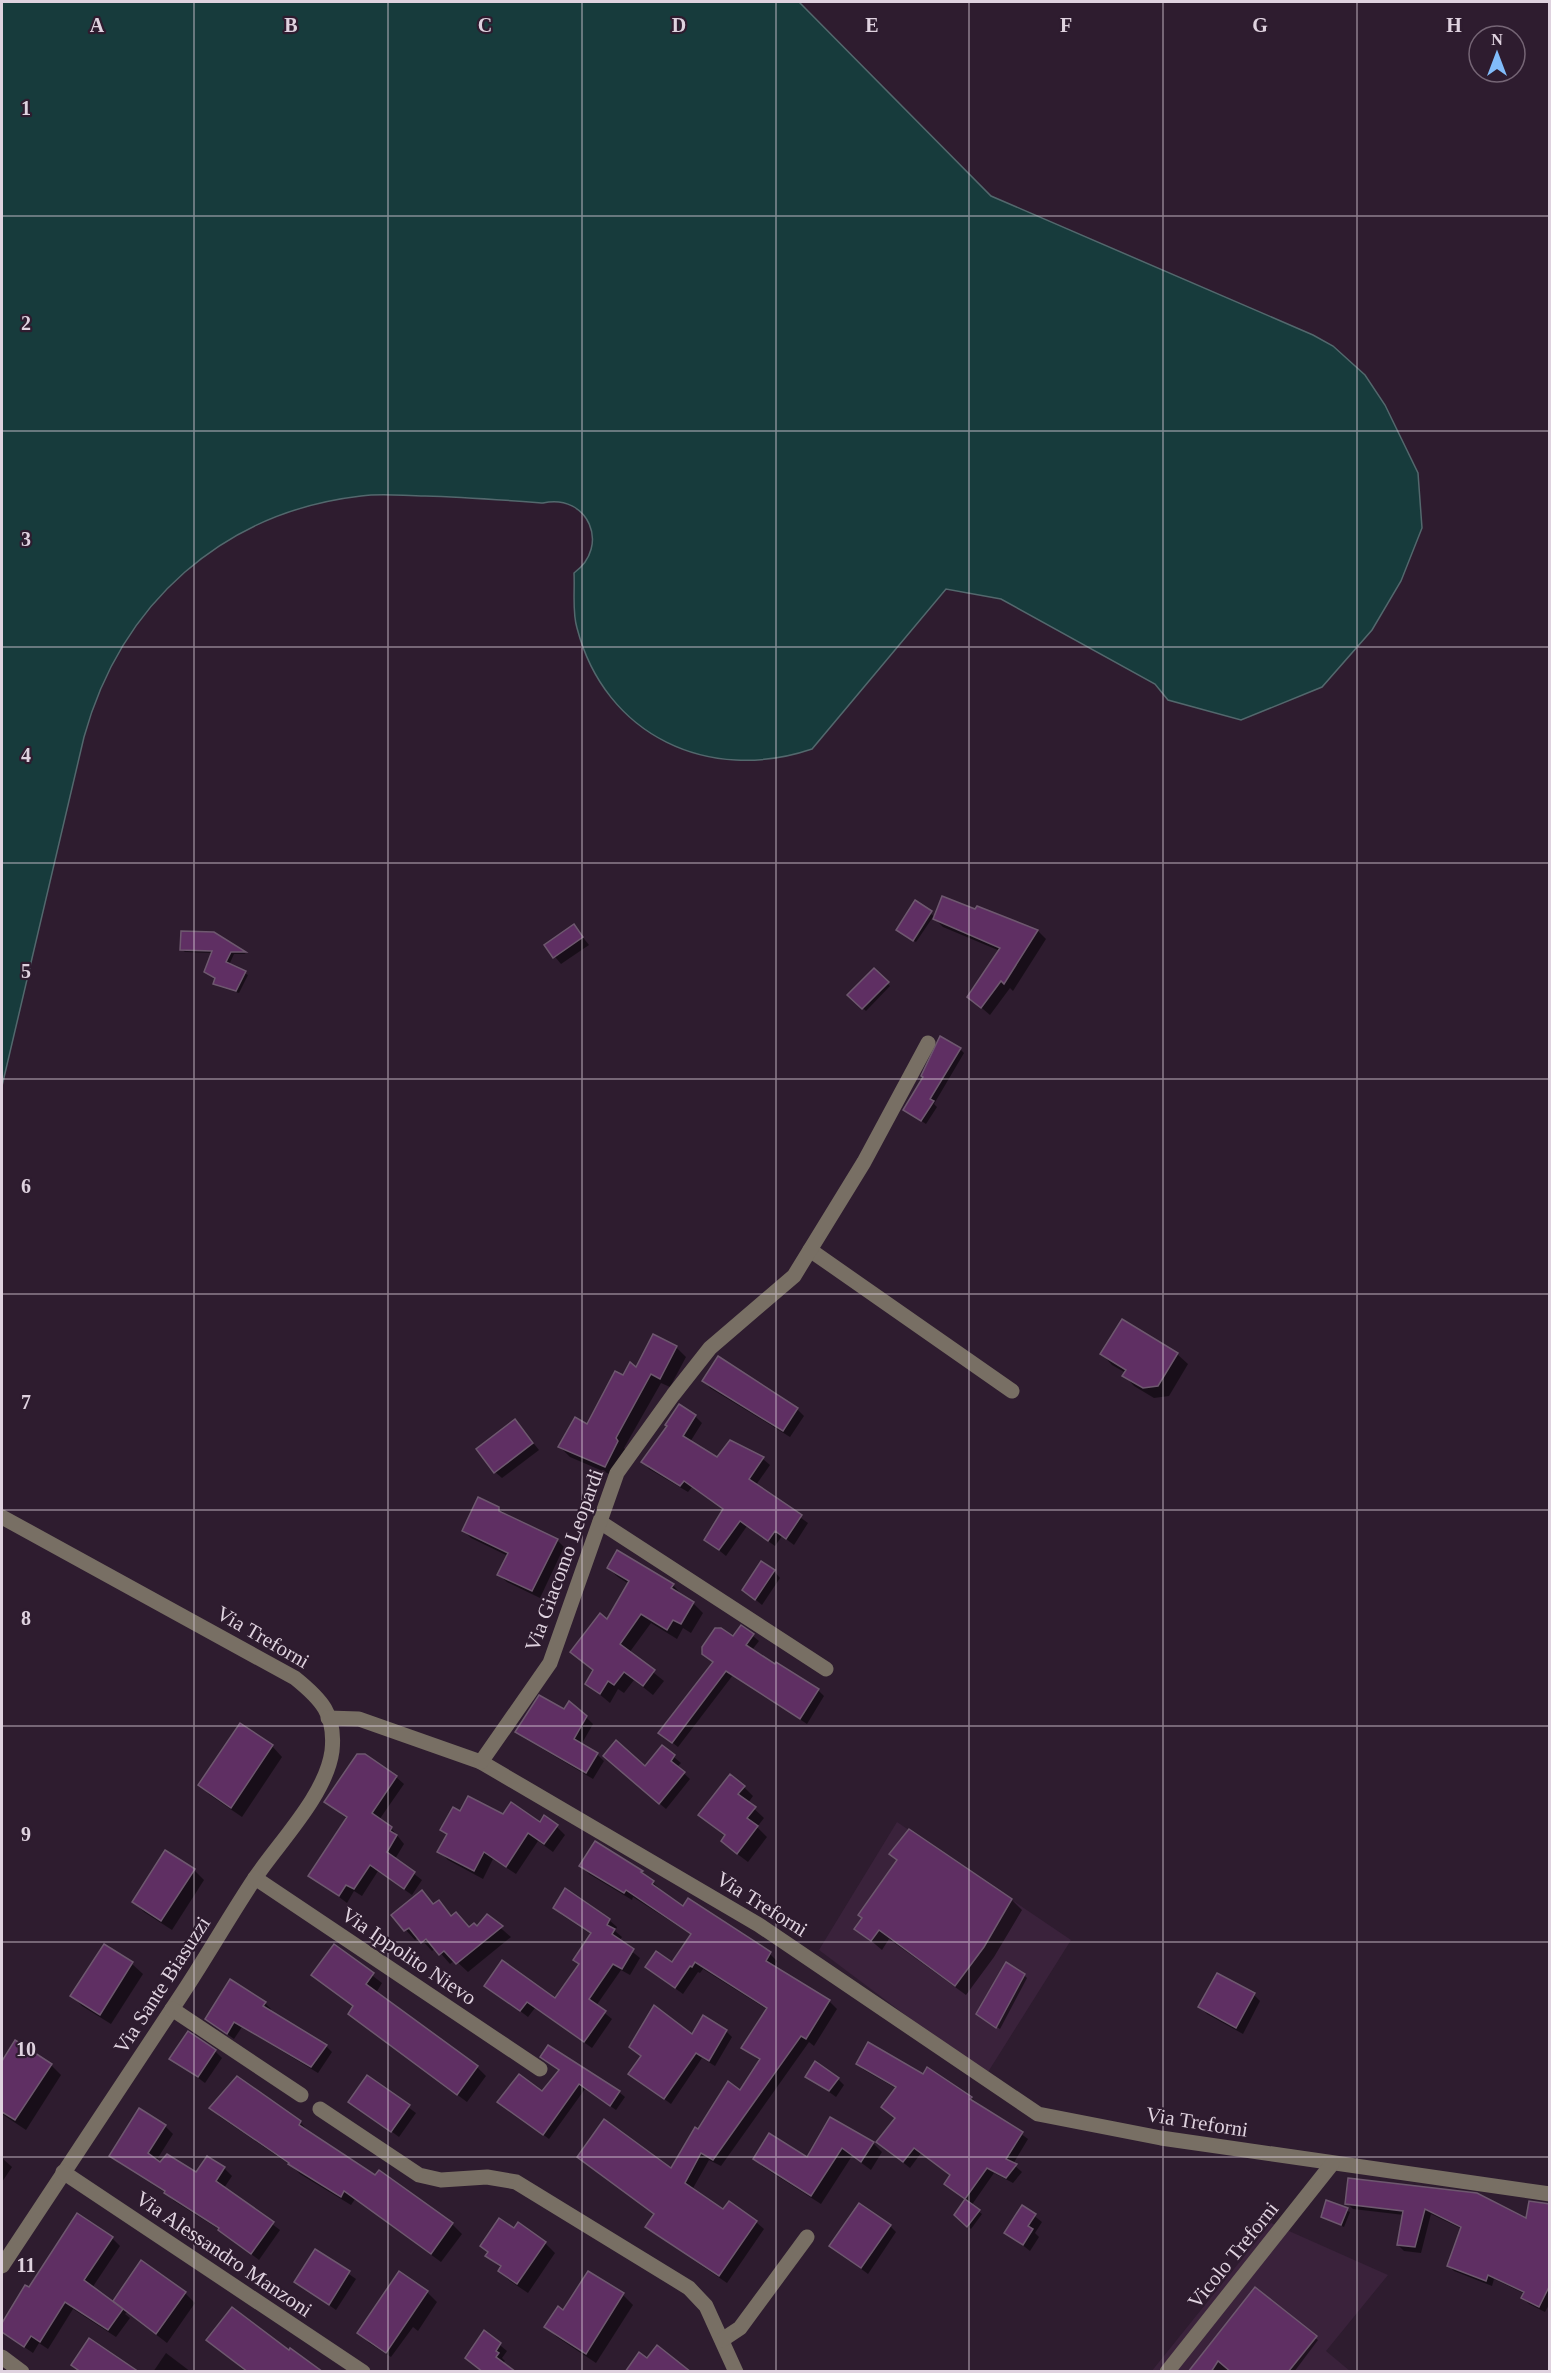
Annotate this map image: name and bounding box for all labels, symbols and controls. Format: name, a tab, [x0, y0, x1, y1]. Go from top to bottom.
text: A	[90, 14, 105, 36]
text: B	[284, 14, 298, 36]
text: C	[478, 14, 492, 36]
text: D	[672, 14, 686, 36]
text: E	[865, 14, 879, 36]
text: F	[1060, 14, 1072, 36]
text: G	[1252, 14, 1268, 36]
text: H	[1446, 14, 1462, 36]
north arrow	[1467, 24, 1527, 84]
text: N	[1491, 31, 1503, 48]
text: 1	[21, 97, 31, 119]
text: 2	[21, 312, 31, 334]
text: 3	[21, 528, 31, 550]
text: 4	[21, 744, 31, 766]
text: 5	[21, 960, 31, 982]
text: 6	[21, 1175, 31, 1197]
text: 7	[21, 1391, 31, 1413]
street label: Via Giacomo Leopardi	[520, 1465, 608, 1654]
street label: Via Treforni	[212, 1601, 314, 1673]
text: 8	[21, 1607, 31, 1629]
text: 9	[21, 1823, 31, 1845]
street label: Via Treforni	[712, 1866, 812, 1942]
street label: Via Ippolito Nievo	[337, 1902, 481, 2010]
street label: Via Sante Biasuzzi	[109, 1912, 215, 2058]
text: 10	[16, 2038, 36, 2060]
street label: Via Treforni	[1144, 2102, 1250, 2142]
street label: Via Alessandro Manzoni	[131, 2186, 317, 2322]
street label: Vicolo Treforni	[1183, 2197, 1283, 2313]
text: 11	[17, 2254, 35, 2276]

